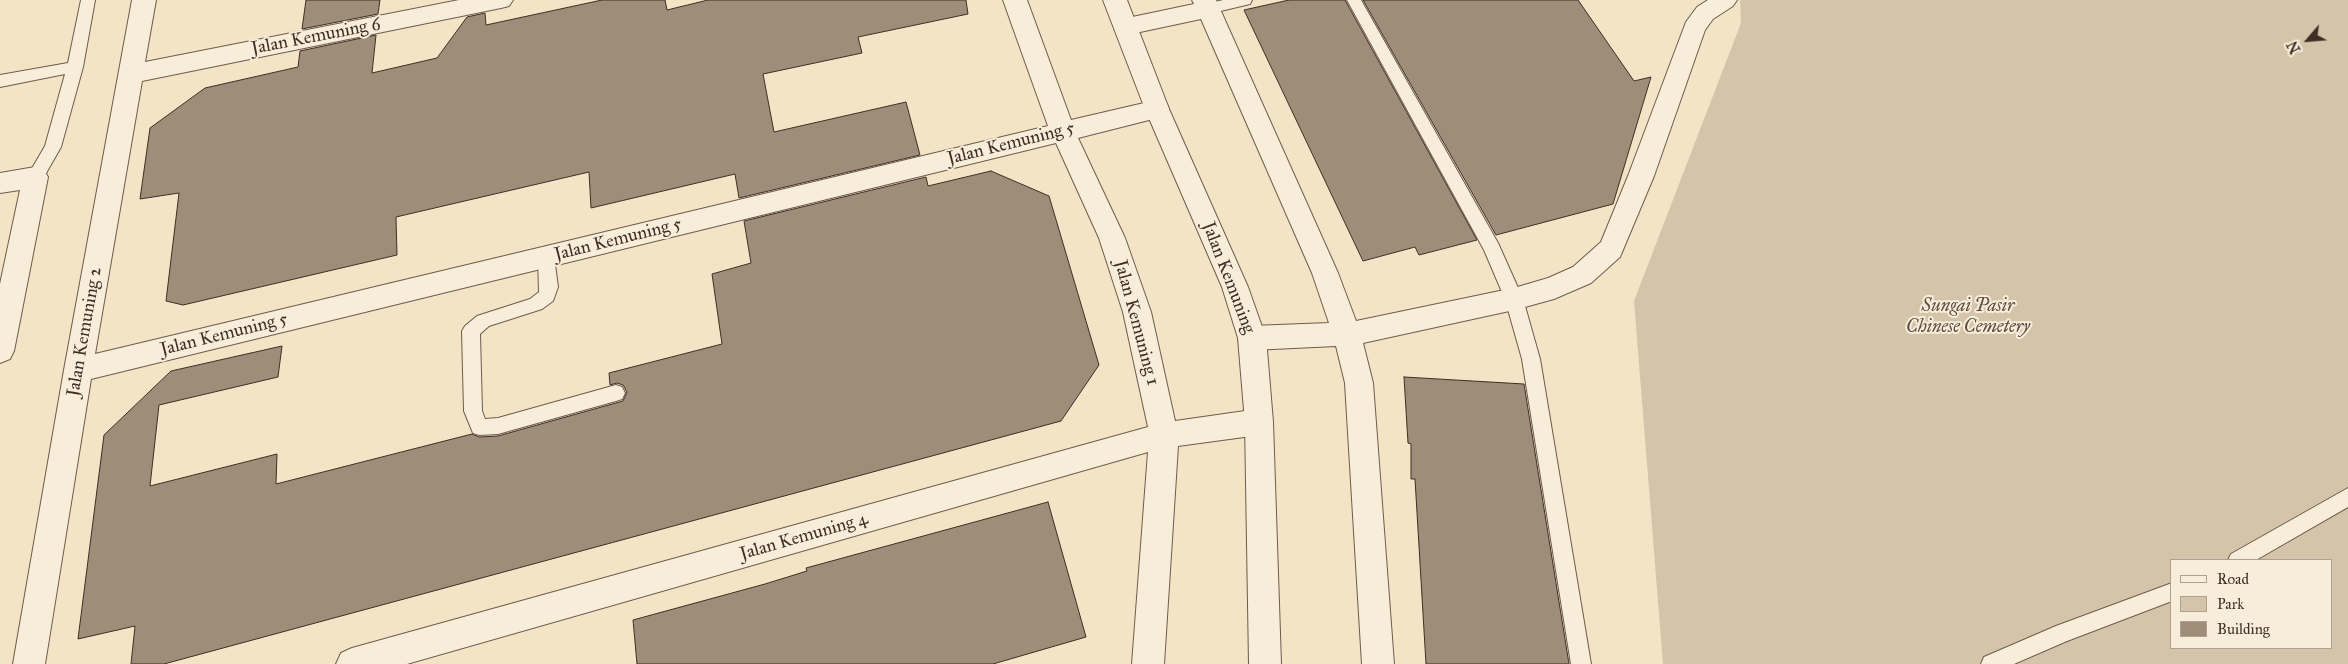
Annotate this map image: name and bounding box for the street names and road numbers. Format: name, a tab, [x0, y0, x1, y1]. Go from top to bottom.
street label: Jalan Kemuning 6	[250, 14, 382, 60]
street label: Jalan Kemuning 5	[945, 118, 1077, 170]
street label: Jalan Kemuning 5	[552, 214, 684, 266]
street label: Jalan Kemuning	[1197, 219, 1259, 337]
street label: Jalan Kemuning 1	[1109, 258, 1163, 388]
street label: Jalan Kemuning 2	[63, 266, 107, 398]
street label: Jalan Kemuning 5	[158, 309, 290, 361]
street label: Jalan Kemuning 4	[738, 508, 870, 566]

